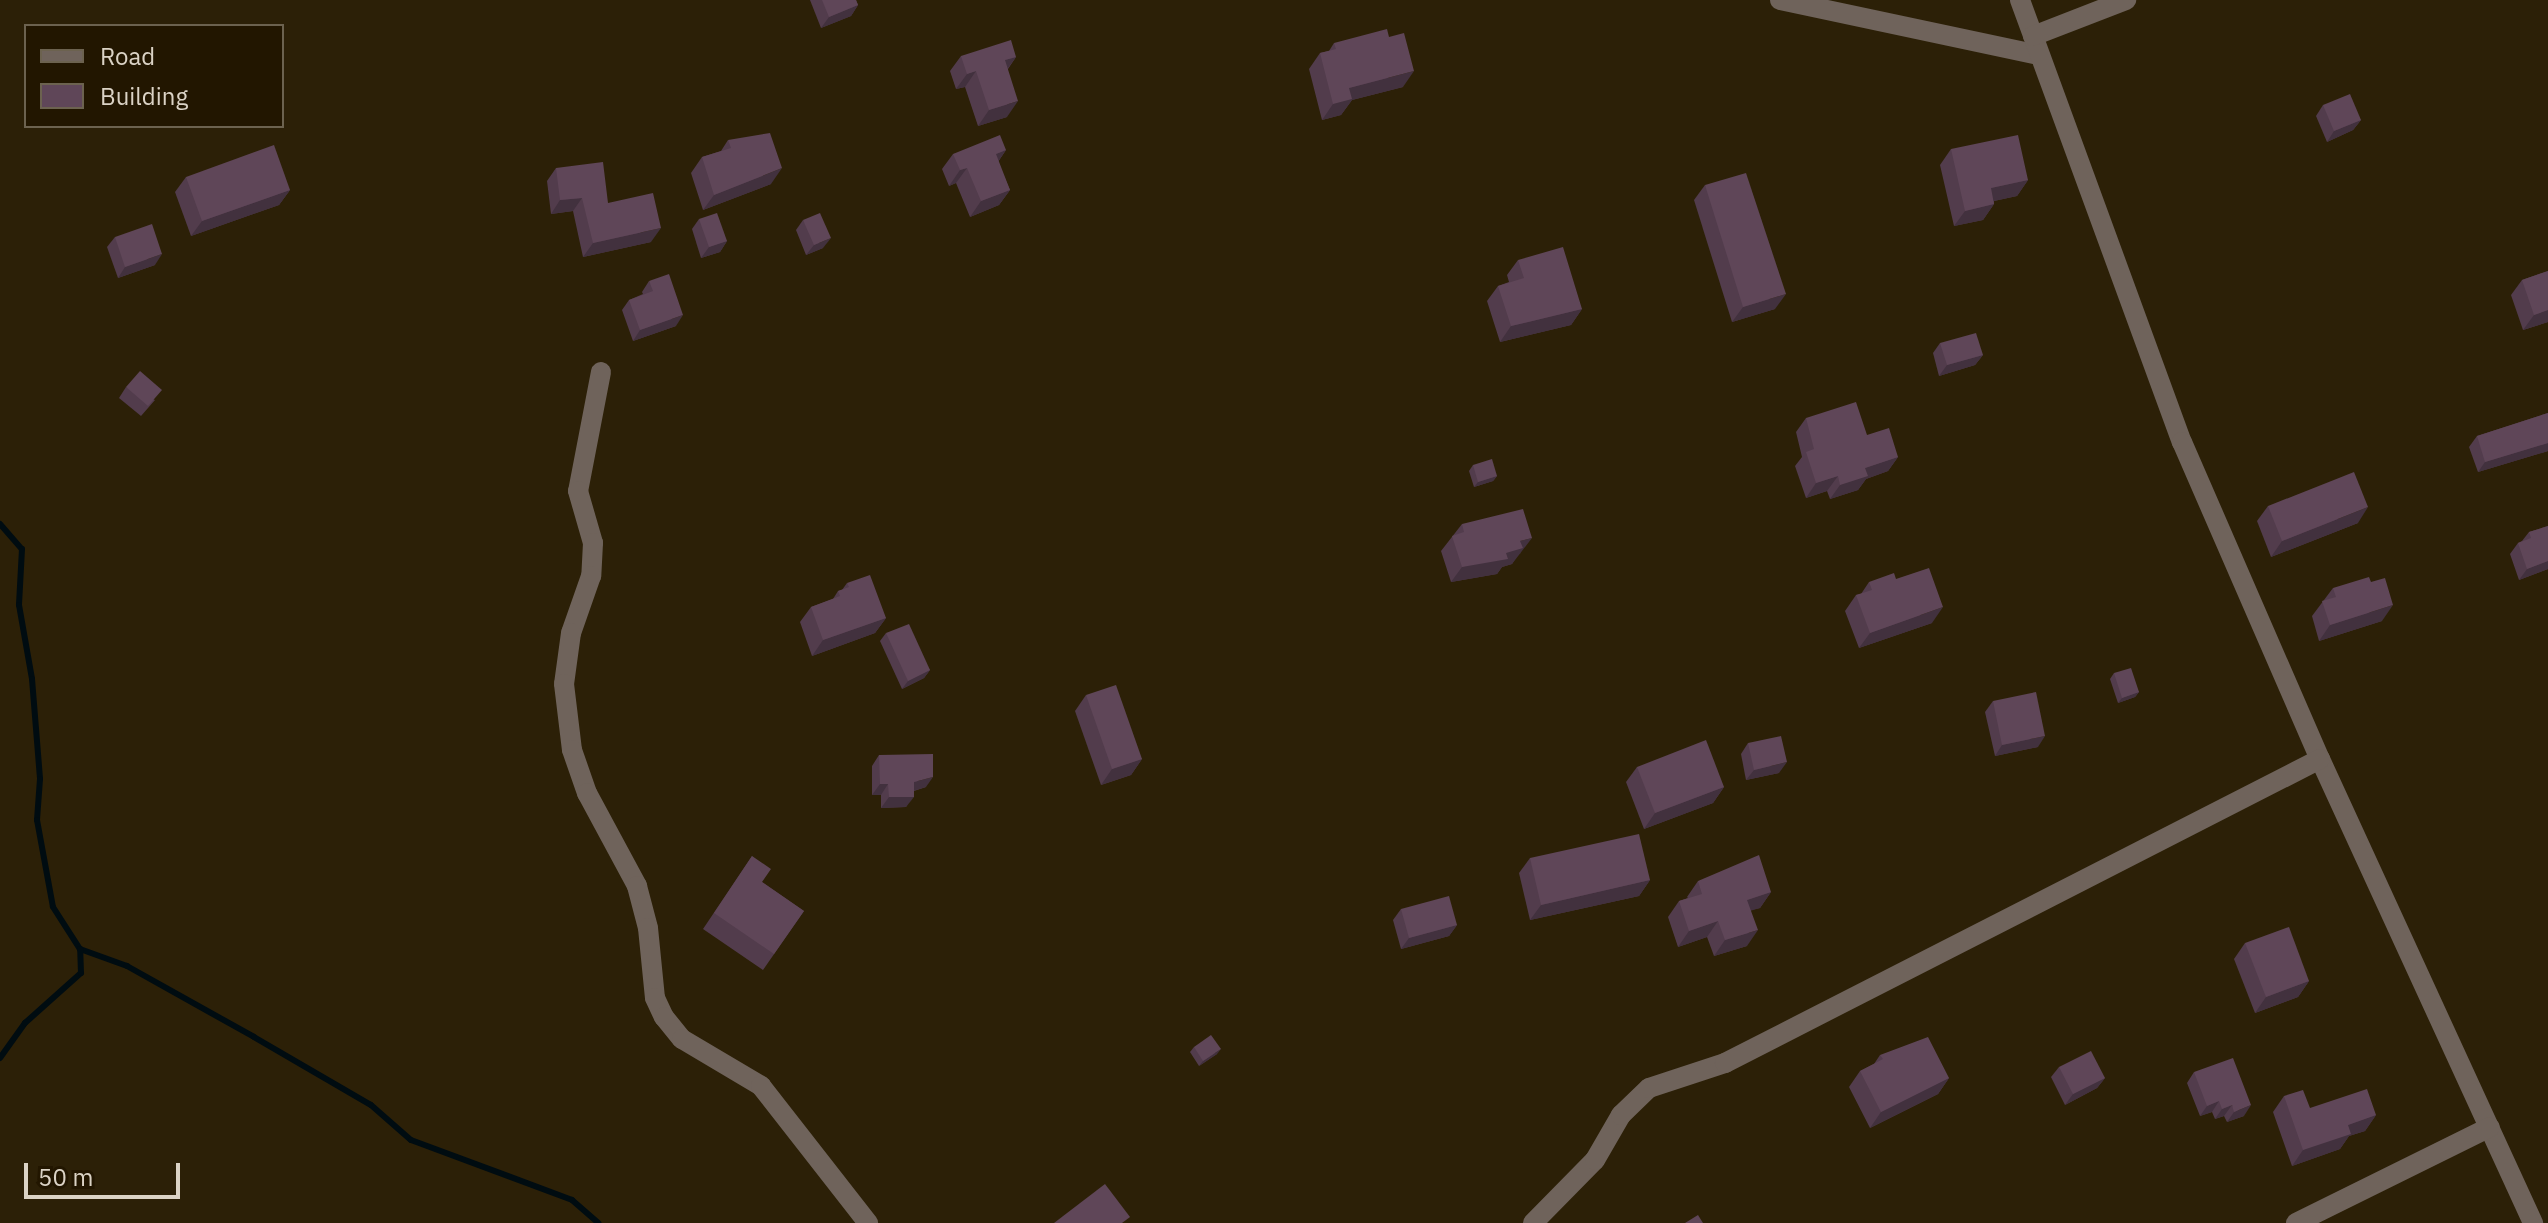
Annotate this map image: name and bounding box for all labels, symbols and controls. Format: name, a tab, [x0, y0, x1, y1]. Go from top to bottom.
legend	[24, 24, 284, 128]
text: Road	[100, 40, 155, 72]
text: Building	[100, 80, 188, 112]
scale bar	[28, 1147, 184, 1197]
text: 50 m	[38, 1161, 93, 1193]

